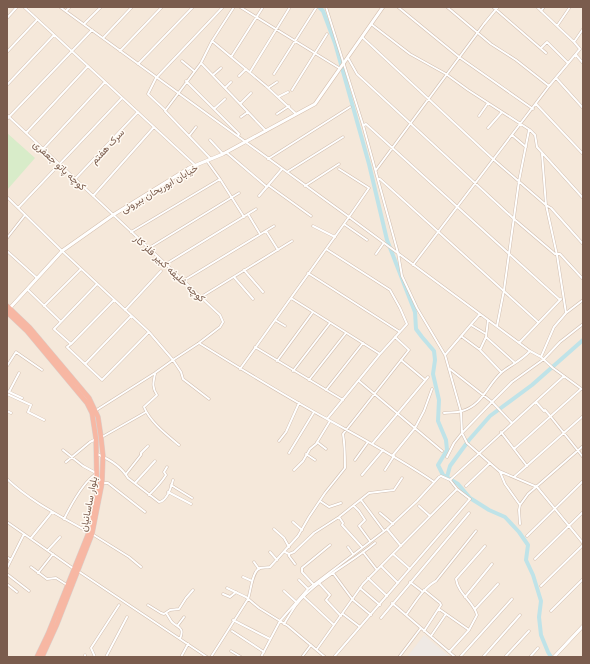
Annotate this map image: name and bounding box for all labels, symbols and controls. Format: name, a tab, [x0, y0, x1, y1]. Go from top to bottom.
street label: سرک هفتم	[88, 126, 127, 167]
street label: کوچه پاتو جعفری	[30, 138, 89, 194]
street label: خیابان ابوریحان بیرونی	[118, 161, 201, 216]
street label: کوچه خلیفه کبیر فلز کار	[130, 231, 208, 306]
street label: بلوار ساسانیان	[77, 475, 100, 533]

